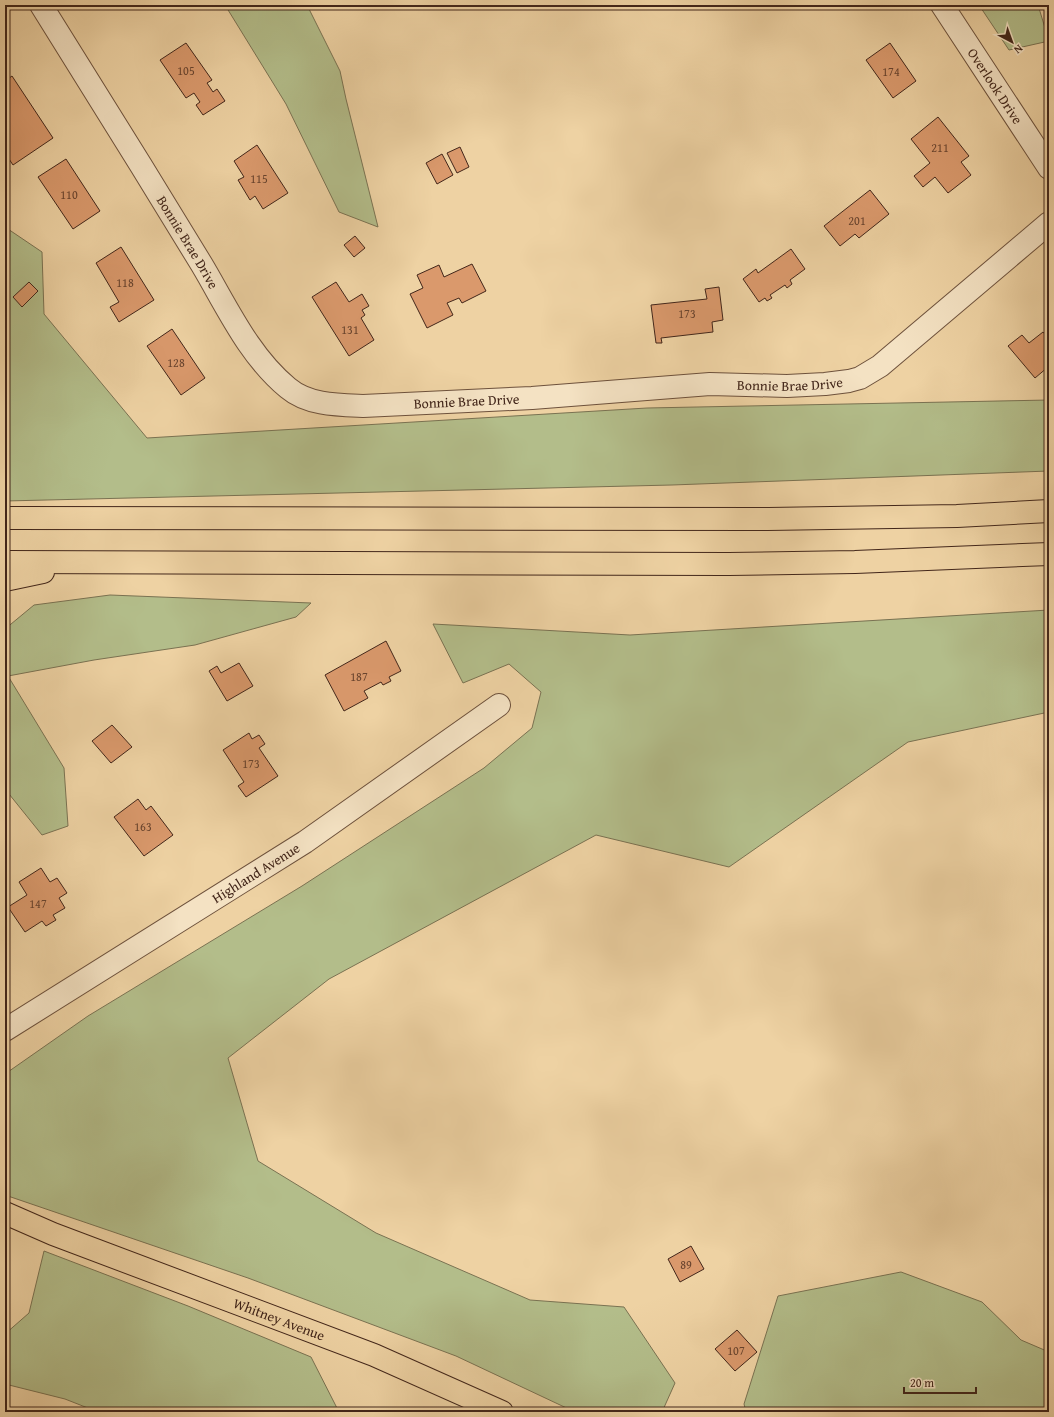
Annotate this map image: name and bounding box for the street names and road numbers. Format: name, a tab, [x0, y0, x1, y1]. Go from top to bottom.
street label: Overlook Drive	[963, 44, 1028, 128]
street label: Bonnie Brae Drive	[152, 192, 224, 293]
street label: Bonnie Brae Drive	[737, 372, 844, 396]
street label: Bonnie Brae Drive	[413, 389, 520, 414]
street label: Highland Avenue	[208, 838, 304, 908]
street label: Whitney Avenue	[231, 1293, 328, 1346]

